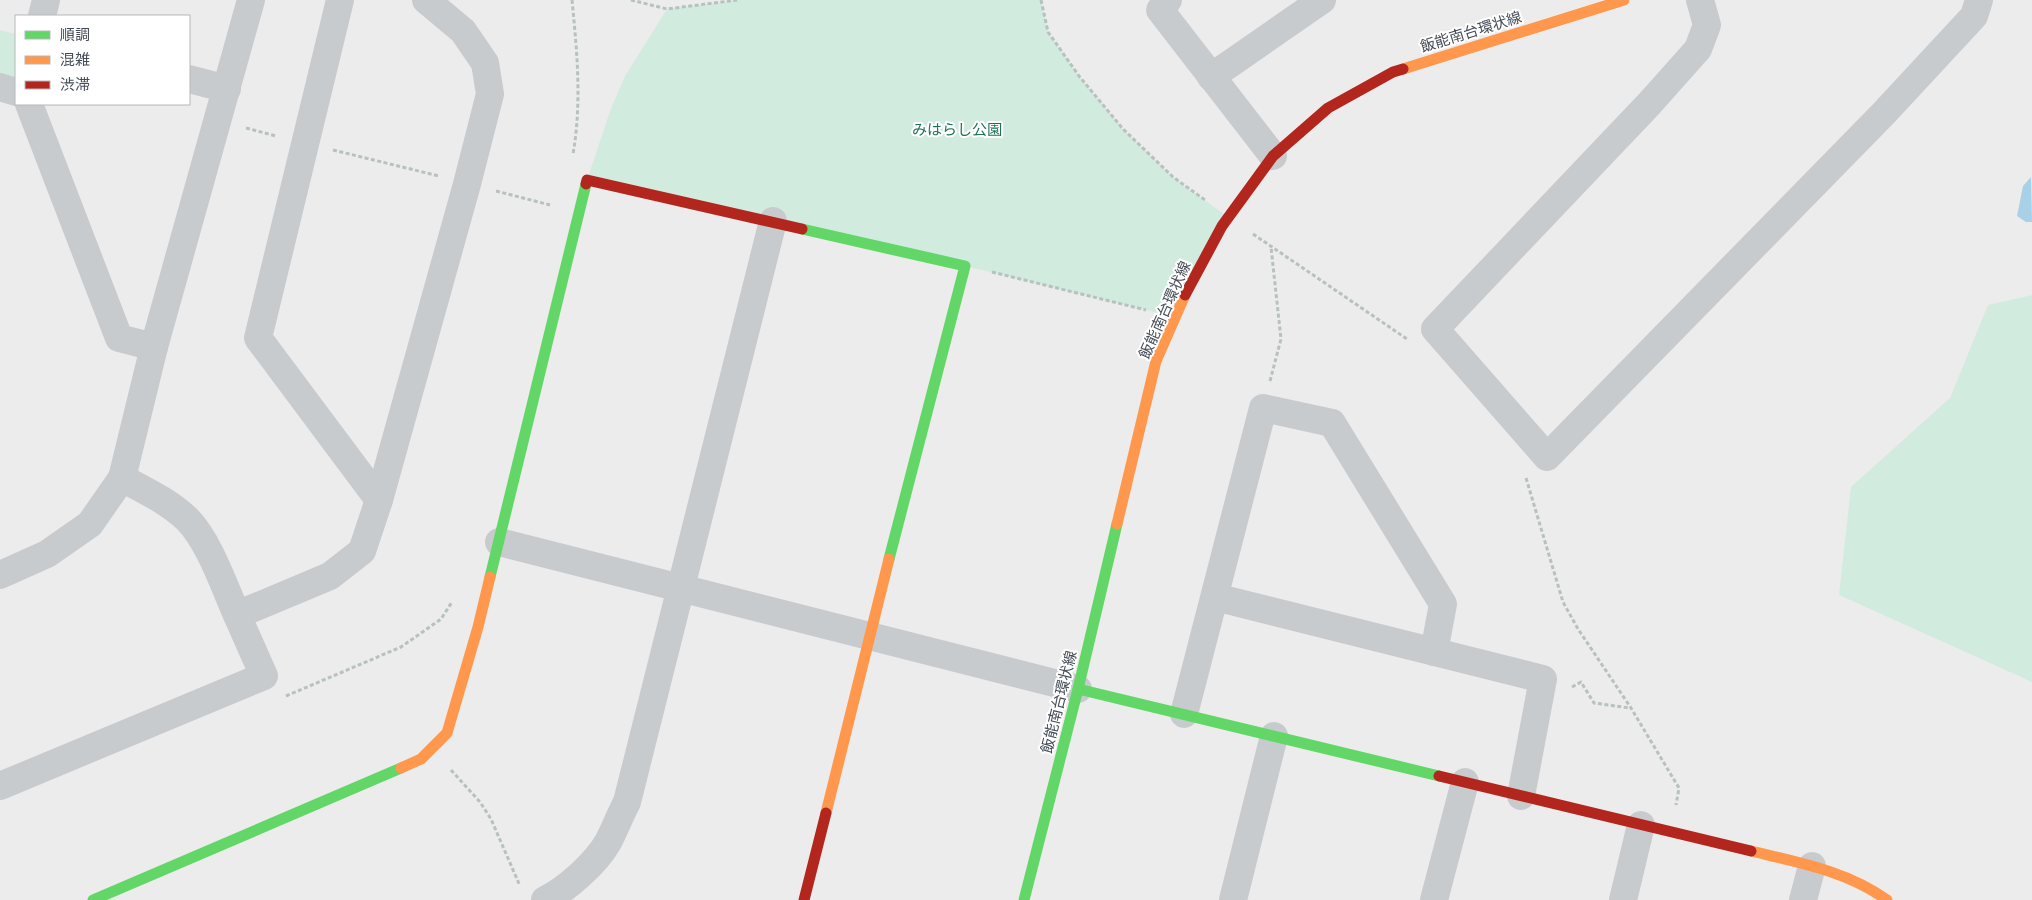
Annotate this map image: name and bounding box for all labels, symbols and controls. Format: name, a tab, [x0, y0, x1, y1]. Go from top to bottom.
street label: 飯能南台環状線	[1418, 8, 1524, 56]
legend	[15, 15, 190, 105]
text: 順調	[60, 26, 90, 44]
text: 混雑	[60, 51, 90, 69]
text: 渋滞	[60, 76, 90, 94]
park label: みはらし公園	[912, 121, 1002, 139]
street label: 飯能南台環状線	[1135, 258, 1195, 362]
street label: 飯能南台環状線	[1038, 649, 1080, 755]

